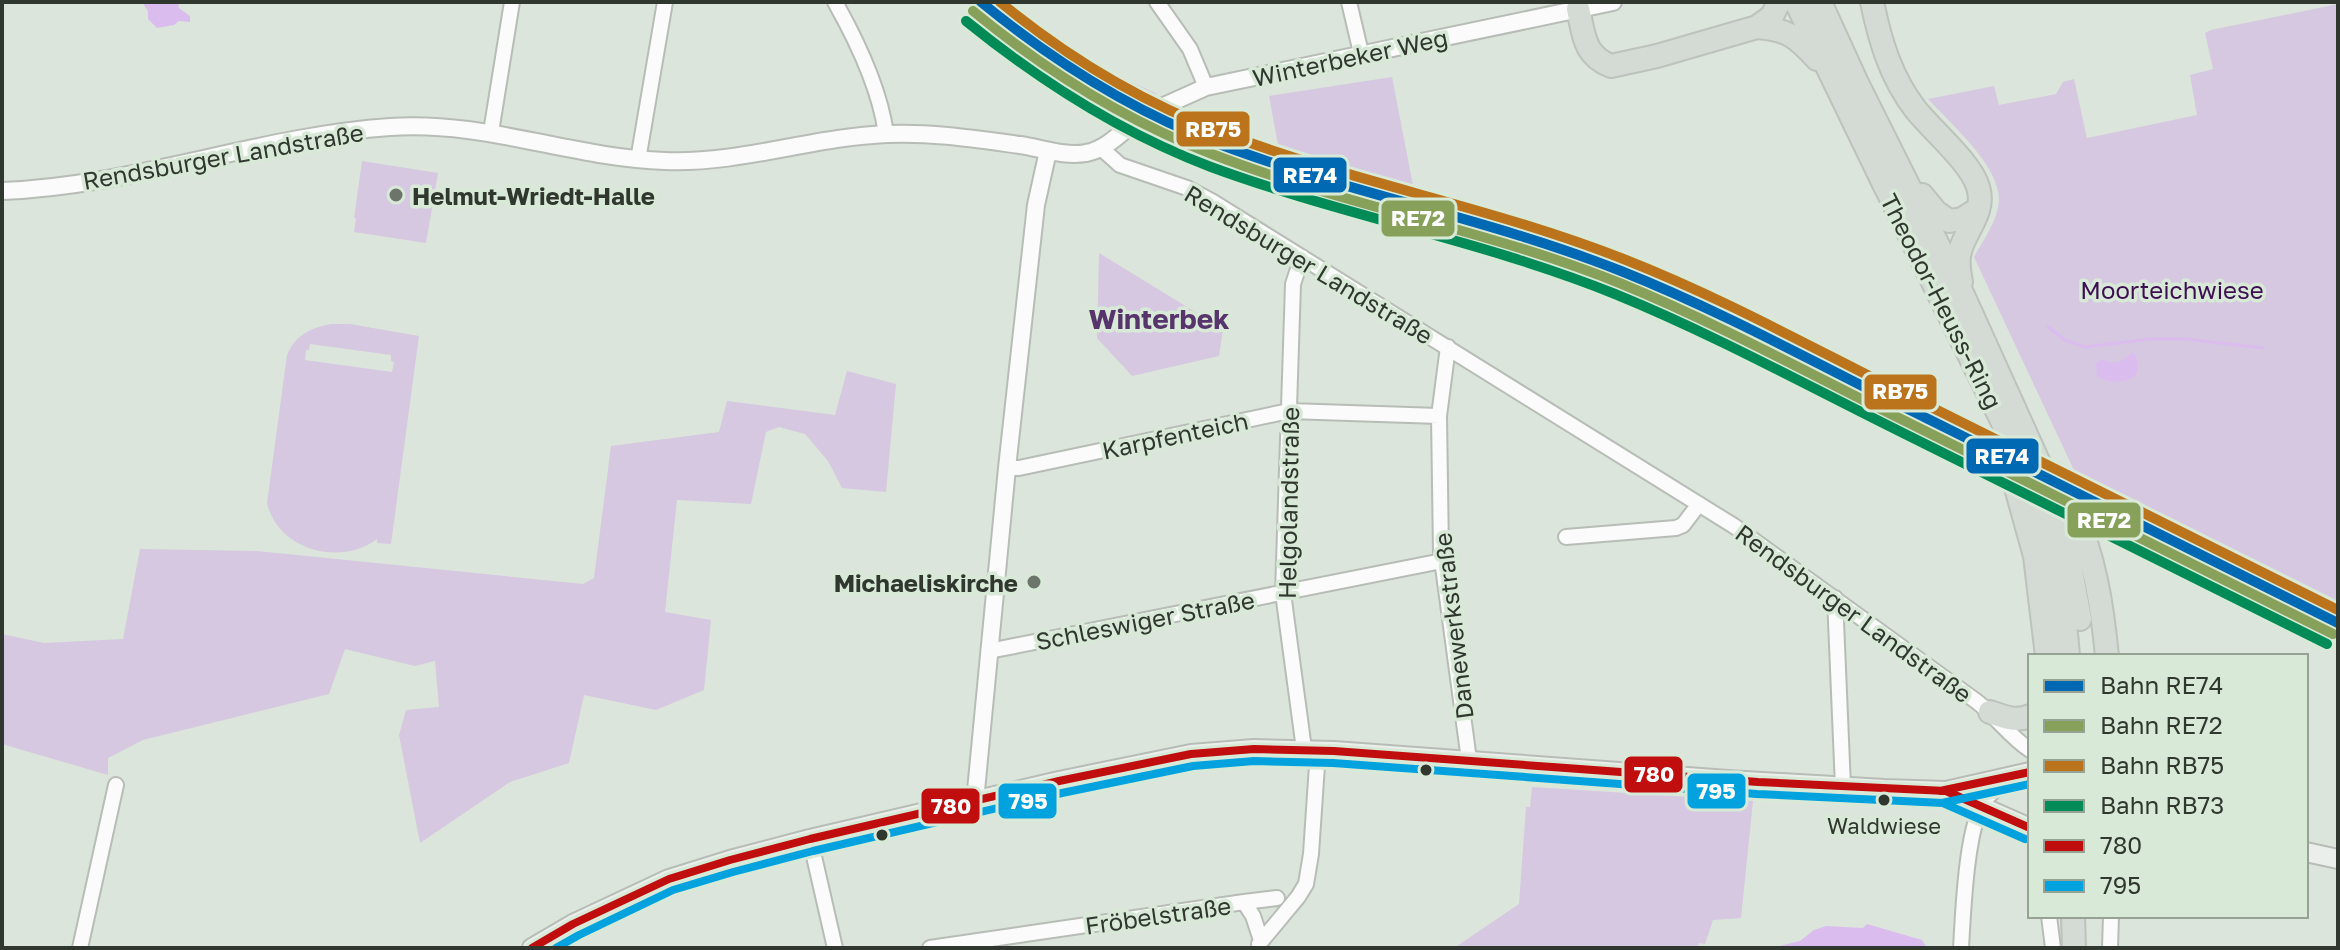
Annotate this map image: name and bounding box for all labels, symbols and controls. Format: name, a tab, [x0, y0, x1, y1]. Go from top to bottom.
street label: Winterbeker Weg	[1250, 22, 1450, 92]
line badge: RB75	[1175, 110, 1251, 148]
text: RB75	[1185, 115, 1241, 142]
street label: Rendsburger Landstraße	[80, 117, 366, 195]
line badge: RE74	[1272, 156, 1348, 194]
text: RE74	[1283, 161, 1337, 188]
street label: Rendsburger Landstraße	[1180, 178, 1438, 350]
place label: Helmut-Wriedt-Halle	[412, 181, 655, 210]
marker: Helmut-Wriedt-Halle	[387, 186, 405, 204]
street label: Theodor-Heuss-Ring	[1875, 189, 2009, 413]
line badge: RE72	[1380, 199, 1456, 238]
text: RE72	[1391, 204, 1445, 231]
park label: Moorteichwiese	[2080, 275, 2264, 304]
district label: Winterbek	[1088, 302, 1230, 335]
line badge: RB75	[1863, 373, 1938, 411]
text: RB75	[1872, 377, 1928, 404]
street label: Karpfenteich	[1099, 405, 1251, 465]
street label: Helgolandstraße	[1272, 407, 1304, 599]
line badge: RE74	[1965, 437, 2040, 475]
text: RE74	[1975, 442, 2029, 469]
line badge: RE72	[2066, 501, 2142, 539]
text: RE72	[2077, 506, 2131, 533]
street label: Rendsburger Landstraße	[1730, 518, 1978, 708]
street label: Danewerkstraße	[1427, 531, 1479, 721]
place label: Michaeliskirche	[834, 568, 1018, 597]
marker: Michaeliskirche	[1025, 573, 1043, 591]
street label: Schleswiger Straße	[1033, 585, 1257, 655]
legend	[2028, 654, 2308, 918]
text: Bahn RE74	[2100, 670, 2223, 699]
text: Bahn RE72	[2100, 710, 2223, 739]
text: Bahn RB75	[2100, 750, 2224, 779]
line badge: 780	[1623, 755, 1684, 794]
text: 780	[1634, 760, 1674, 787]
unlabelled marker	[1418, 762, 1434, 778]
line badge: 795	[1686, 772, 1747, 810]
text: 795	[1696, 777, 1736, 804]
line badge: 795	[997, 782, 1058, 820]
line badge: 780	[920, 787, 981, 825]
text: 795	[1008, 787, 1048, 814]
text: Bahn RB73	[2100, 790, 2224, 819]
text: 780	[931, 792, 971, 819]
marker: Waldwiese	[1876, 792, 1892, 808]
place label: Waldwiese	[1827, 812, 1941, 839]
unlabelled marker	[874, 827, 890, 843]
text: 780	[2100, 830, 2142, 859]
text: 795	[2100, 870, 2141, 899]
street label: Fröbelstraße	[1083, 890, 1233, 940]

